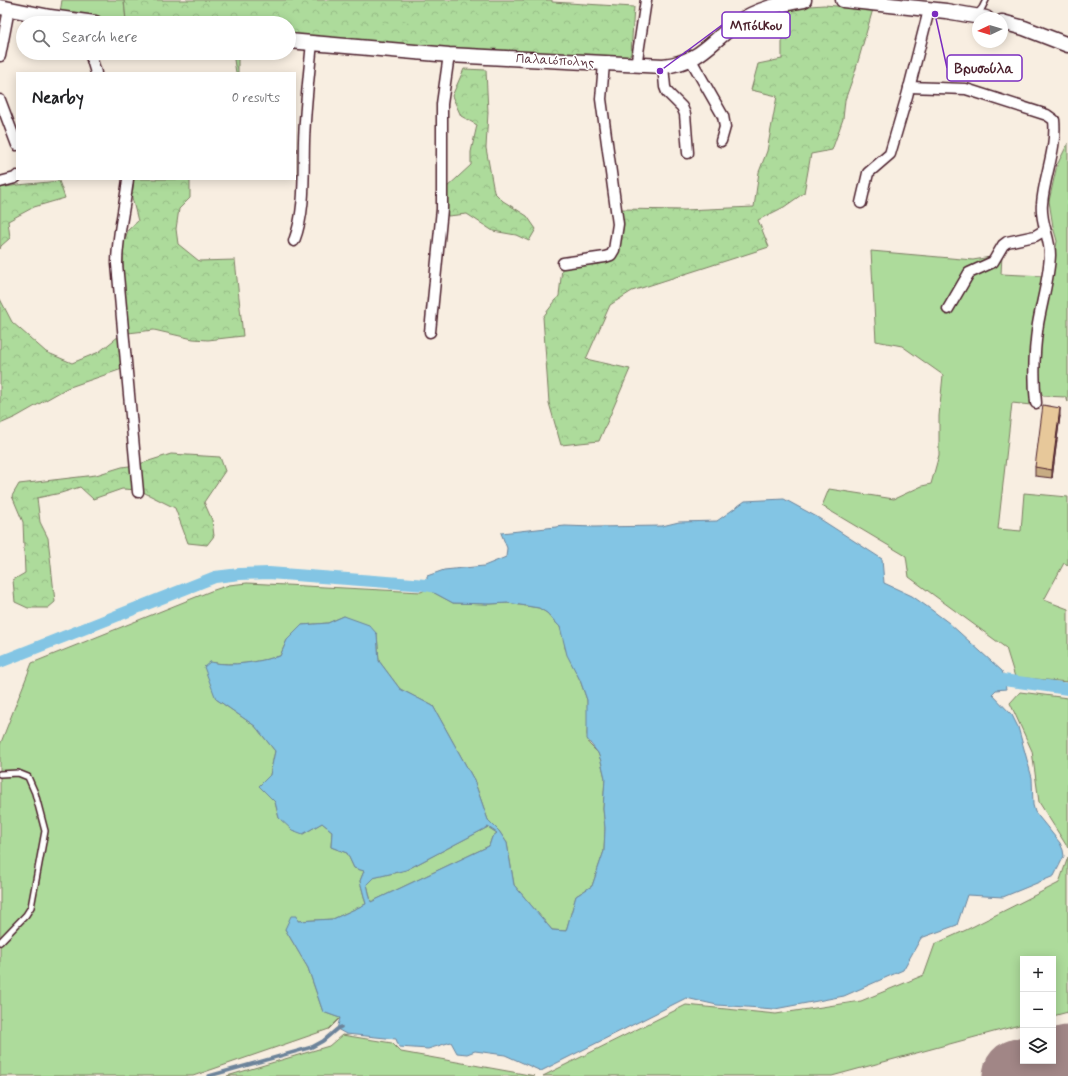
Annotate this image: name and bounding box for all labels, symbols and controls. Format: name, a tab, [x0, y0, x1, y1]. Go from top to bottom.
callout: Μπόικου	[722, 12, 790, 38]
north arrow	[972, 12, 1008, 48]
search box	[16, 16, 296, 60]
text: Μπόικου	[730, 17, 783, 35]
icon: search	[30, 27, 52, 49]
text: Search here	[62, 28, 138, 48]
street label: Παλαιόπολης	[515, 50, 595, 72]
callout: Βρυσούλα	[947, 55, 1022, 81]
text: Βρυσούλα	[954, 60, 1014, 78]
text: Nearby	[32, 87, 84, 109]
text: 0 results	[232, 90, 280, 107]
map controls	[1020, 956, 1056, 1064]
button: +	[1020, 956, 1056, 992]
button: −	[1020, 992, 1056, 1028]
button: layers	[1020, 1028, 1056, 1064]

